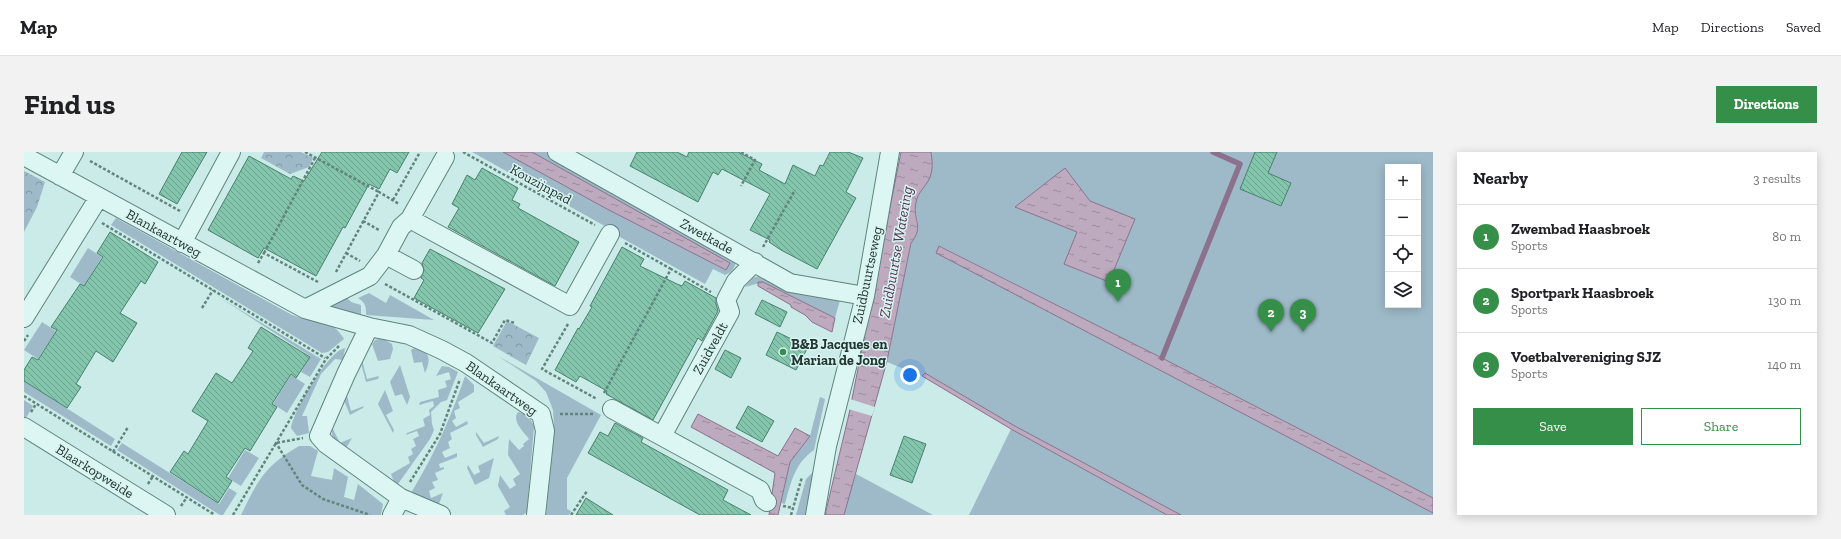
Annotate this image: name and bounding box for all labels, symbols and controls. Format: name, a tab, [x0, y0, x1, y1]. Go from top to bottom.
text: Map	[20, 16, 57, 39]
text: Map	[1652, 19, 1679, 36]
text: Directions	[1701, 19, 1764, 36]
text: Saved	[1786, 19, 1821, 36]
button: Directions	[1716, 86, 1817, 123]
text: Find us	[24, 88, 115, 121]
street label: Kouzijnpad	[507, 161, 575, 208]
map controls	[1385, 164, 1421, 308]
button: +	[1385, 164, 1421, 200]
text: Nearby	[1473, 168, 1528, 188]
text: 3 results	[1753, 171, 1801, 186]
water label: Zuidbuurtse Watering	[876, 184, 917, 319]
button: −	[1385, 200, 1421, 236]
street label: Blankaartweg	[123, 206, 205, 261]
street label: Zwetkade	[677, 215, 737, 258]
text: Zwembad Haasbroek	[1511, 220, 1650, 238]
street label: Zuidbuurtseweg	[849, 225, 886, 325]
text: 1	[1483, 229, 1489, 244]
text: 80 m	[1772, 229, 1801, 244]
button: locate	[1385, 236, 1421, 272]
text: Sports	[1511, 238, 1548, 253]
pin: 1	[1105, 269, 1131, 302]
button: layers	[1385, 272, 1421, 308]
text: Sportpark Haasbroek	[1511, 284, 1654, 302]
text: 2	[1483, 293, 1489, 308]
text: 130 m	[1768, 293, 1801, 308]
pin: 2	[1258, 299, 1284, 332]
pin: 3	[1290, 299, 1316, 332]
text: Sports	[1511, 302, 1548, 317]
street label: Zuidveldt	[689, 318, 732, 377]
place label: B&B Jacques en Marian de Jong	[791, 336, 888, 369]
marker: B&B Jacques en Marian de Jong	[778, 347, 788, 357]
text: Voetbalvereniging SJZ	[1511, 348, 1661, 366]
street label: Blankaartweg	[463, 357, 541, 420]
text: 3	[1483, 357, 1489, 372]
text: 140 m	[1767, 357, 1801, 372]
your location	[900, 365, 920, 385]
text: Sports	[1511, 366, 1548, 381]
button: Save	[1473, 408, 1633, 445]
button: Share	[1641, 408, 1801, 445]
street label: Blaarkopweide	[53, 441, 137, 502]

